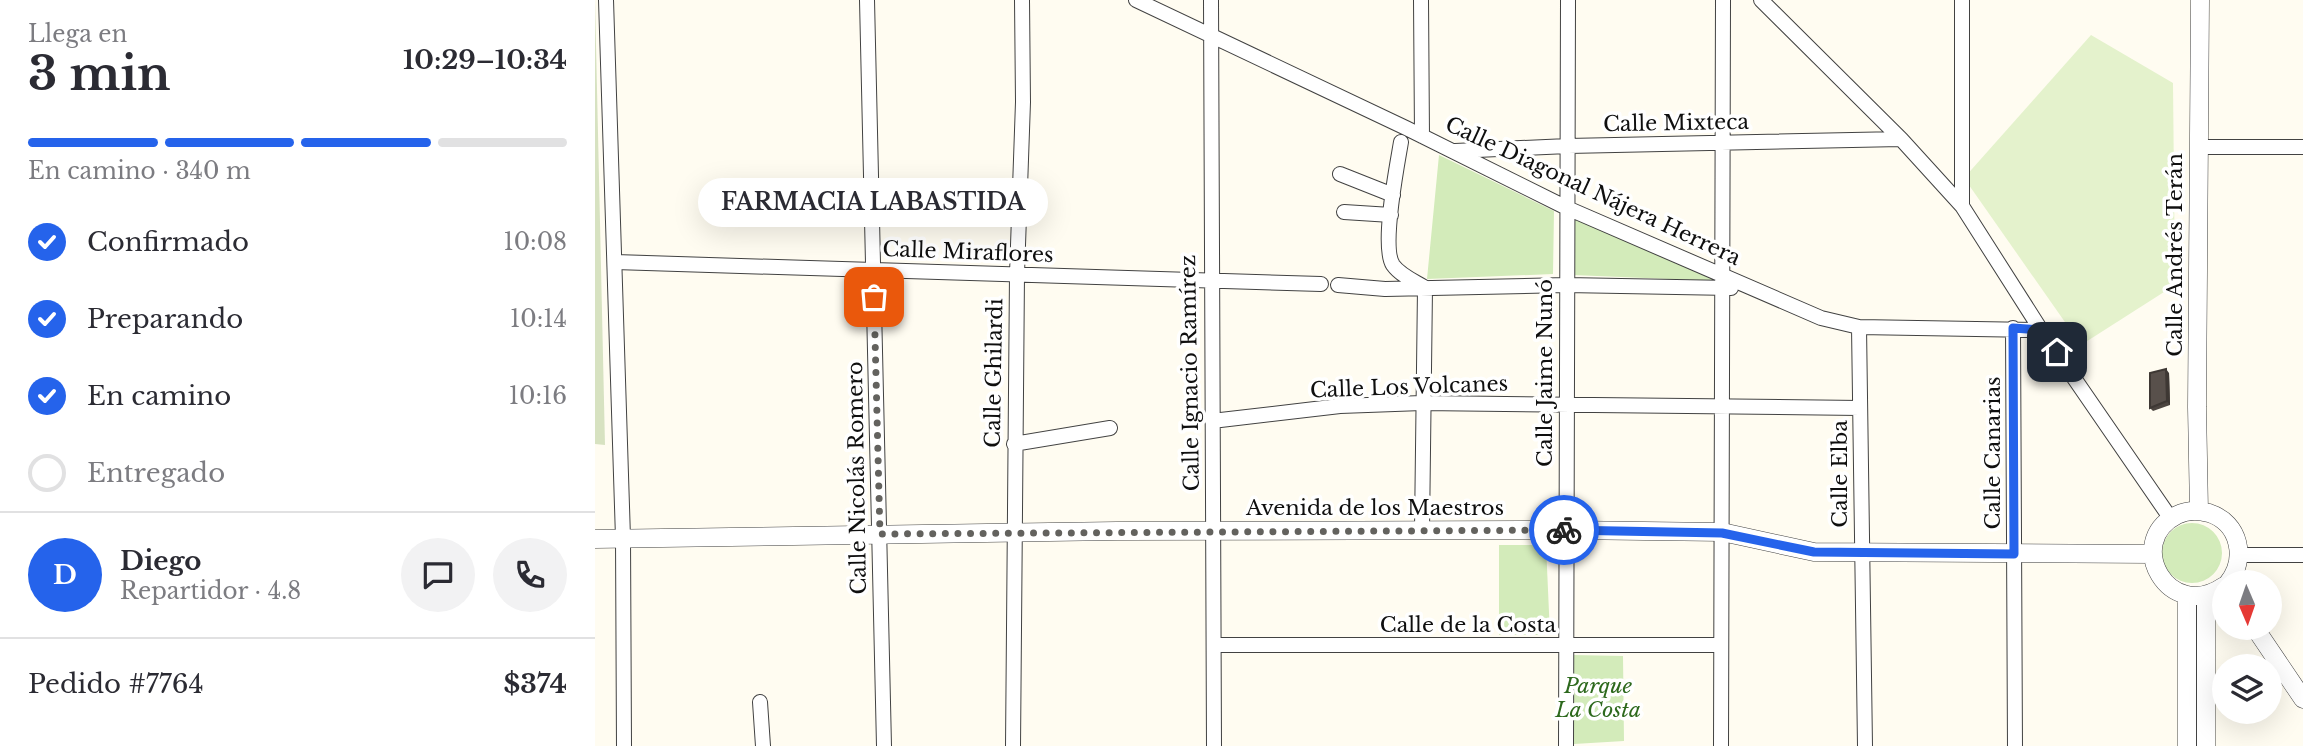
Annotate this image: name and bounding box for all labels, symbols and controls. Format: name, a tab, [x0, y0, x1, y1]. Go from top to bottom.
text: Llega en	[28, 20, 127, 48]
text: 10:29–10:34	[403, 44, 567, 76]
text: 3 min	[28, 45, 170, 102]
street label: Calle Mixteca	[1603, 109, 1750, 137]
street label: Calle Diagonal Nájera Herrera	[1441, 111, 1745, 271]
street label: Calle Andrés Terán	[2162, 153, 2188, 357]
text: En camino · 340 m	[28, 157, 251, 185]
callout: FARMACIA LABASTIDA	[699, 178, 1049, 227]
text: FARMACIA LABASTIDA	[721, 188, 1025, 216]
icon: check	[28, 223, 66, 261]
text: Confirmado	[87, 226, 249, 258]
text: 10:08	[503, 228, 567, 256]
street label: Calle Miraflores	[882, 236, 1054, 268]
street label: Calle Ignacio Ramírez	[1175, 254, 1205, 492]
pin	[844, 267, 904, 327]
icon: bag	[855, 278, 893, 316]
street label: Calle Jaime Nunó	[1532, 279, 1558, 467]
street label: Calle Ghilardi	[980, 298, 1008, 448]
icon: check	[28, 300, 66, 338]
text: Preparando	[87, 303, 243, 335]
text: 10:14	[510, 305, 567, 333]
pin	[2027, 322, 2087, 382]
icon: home	[2038, 333, 2076, 371]
street label: Calle Nicolás Romero	[842, 361, 872, 595]
street label: Calle Los Volcanes	[1310, 371, 1508, 403]
street label: Calle Canarias	[1980, 376, 2006, 530]
icon: check	[28, 377, 66, 415]
text: En camino	[87, 380, 231, 412]
text: 10:16	[509, 382, 567, 410]
street label: Calle Elba	[1827, 420, 1853, 528]
text: Entregado	[87, 457, 225, 489]
street label: Avenida de los Maestros	[1245, 495, 1504, 521]
courier	[1529, 495, 1599, 565]
icon: bike	[1545, 511, 1583, 549]
button: chat	[401, 538, 475, 612]
button: phone	[493, 538, 567, 612]
text: Diego	[120, 545, 201, 577]
text: D	[53, 559, 77, 591]
north arrow	[2212, 570, 2282, 640]
map controls	[2212, 570, 2282, 724]
text: Repartidor · 4.8	[120, 577, 301, 605]
street label: Calle de la Costa	[1380, 612, 1557, 638]
button: layers	[2212, 654, 2282, 724]
text: Pedido #7764	[28, 668, 204, 700]
text: $374	[503, 668, 567, 700]
park label: Parque La Costa	[1554, 673, 1641, 723]

